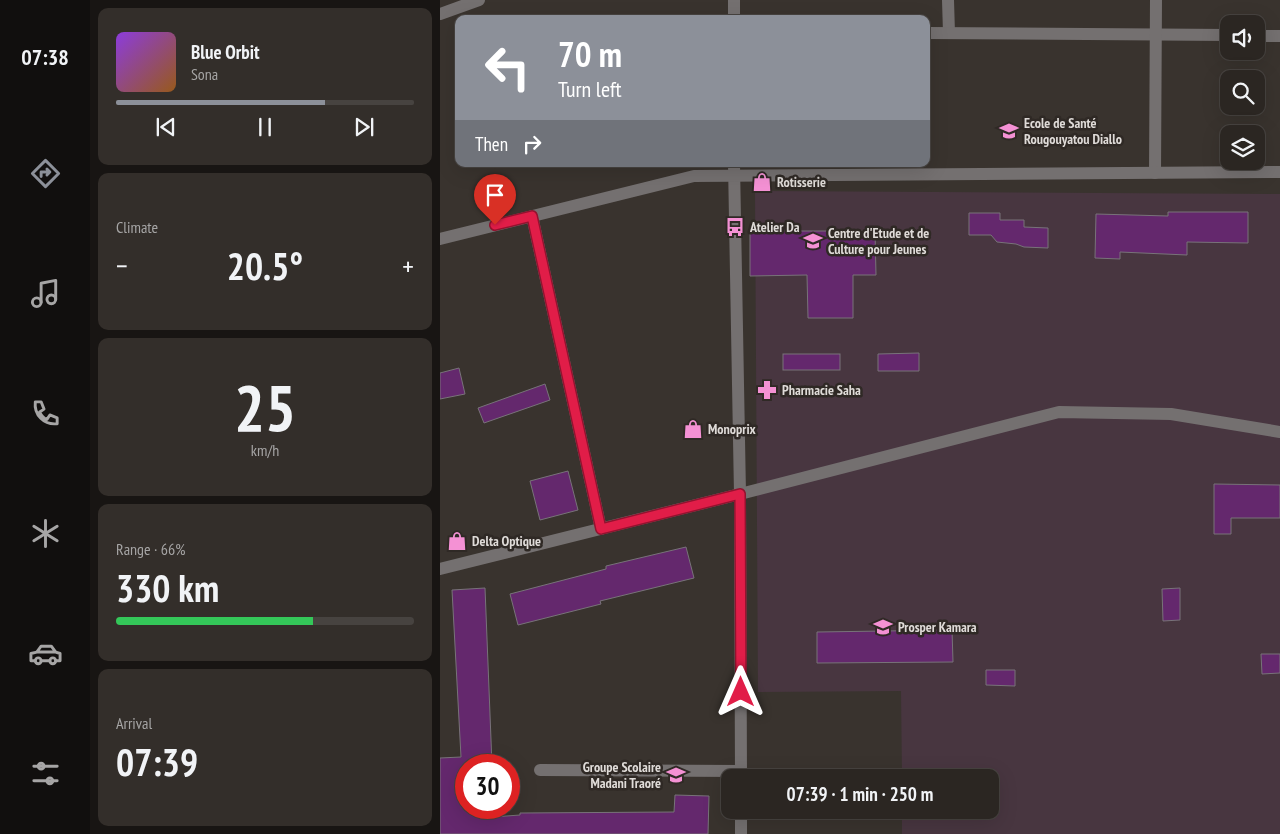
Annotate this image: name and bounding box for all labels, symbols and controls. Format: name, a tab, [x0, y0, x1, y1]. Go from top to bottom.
map controls	[1220, 15, 1265, 170]
button: sound	[1220, 15, 1265, 60]
text: 70 m	[558, 31, 622, 77]
icon: left	[475, 35, 540, 100]
text: Blue Orbit	[191, 40, 260, 64]
text: 07:38	[21, 43, 69, 71]
text: Sona	[191, 64, 218, 84]
button: search	[1220, 70, 1265, 115]
text: Turn left	[558, 75, 622, 103]
icon: previous	[152, 113, 180, 141]
icon: pause	[251, 113, 279, 141]
icon: next	[350, 113, 378, 141]
place label: Ecole de Santé Rougouyatou Diallo	[1024, 114, 1122, 148]
school or university icon: Ecole de Santé Rougouyatou Diallo	[998, 120, 1020, 142]
button: layers	[1220, 125, 1265, 170]
icon: right	[518, 130, 546, 158]
text: Then	[475, 132, 508, 156]
icon: directions	[28, 156, 63, 191]
shop icon: Rotisserie	[751, 171, 773, 193]
place label: Rotisserie	[777, 173, 826, 191]
pin	[474, 174, 516, 225]
icon: arrive	[481, 181, 509, 209]
bus stop icon: Atelier Da	[724, 216, 746, 238]
text: Climate	[116, 217, 158, 237]
place label: Atelier Da	[749, 218, 800, 236]
place label: Centre d'Etude et de Culture pour Jeunes	[828, 224, 929, 258]
school or university icon: Centre d'Etude et de Culture pour Jeunes	[802, 230, 824, 252]
text: 20.5°	[227, 241, 303, 290]
text: −	[116, 247, 128, 284]
text: +	[402, 247, 414, 284]
icon: music	[28, 276, 63, 311]
text: 25	[234, 365, 296, 449]
pharmacy icon: Pharmacie Saha	[756, 379, 778, 401]
place label: Pharmacie Saha	[782, 381, 861, 399]
icon: phone	[28, 396, 63, 431]
shop icon: Monoprix	[682, 418, 704, 440]
place label: Monoprix	[708, 420, 757, 438]
text: km/h	[251, 440, 279, 460]
icon: climate	[28, 516, 63, 551]
shop icon: Delta Optique	[446, 530, 468, 552]
place label: Delta Optique	[472, 532, 541, 550]
text: Range · 66%	[116, 539, 185, 559]
text: 330 km	[116, 563, 219, 612]
school or university icon: Prosper Kamara	[872, 616, 894, 638]
place label: Prosper Kamara	[898, 618, 977, 636]
icon: car	[28, 636, 63, 671]
position arrow	[714, 665, 766, 717]
text: Arrival	[116, 713, 152, 733]
text: 07:39	[116, 737, 198, 786]
speed limit sign: 30	[455, 754, 520, 819]
icon: filters	[28, 756, 63, 791]
place label: Groupe Scolaire Madani Traoré	[583, 758, 661, 792]
school or university icon: Groupe Scolaire Madani Traoré	[665, 764, 687, 786]
text: 07:39 · 1 min · 250 m	[787, 782, 933, 806]

